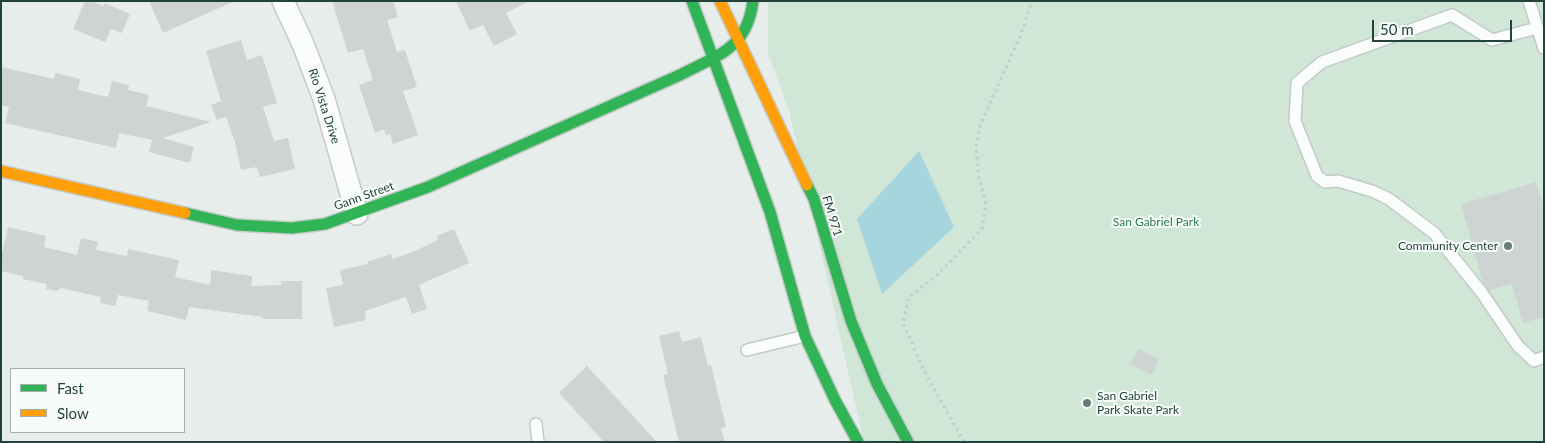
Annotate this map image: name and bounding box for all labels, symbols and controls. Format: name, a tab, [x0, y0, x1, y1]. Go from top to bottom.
scale bar	[1375, 10, 1515, 42]
text: 50 m	[1380, 20, 1414, 38]
street label: Rio Vista Drive	[305, 67, 343, 145]
street label: Gann Street	[332, 179, 396, 213]
street label: FM 971	[819, 194, 845, 238]
park label: San Gabriel Park	[1113, 215, 1199, 229]
place label: Community Center	[1398, 239, 1498, 253]
marker: Community Center	[1502, 240, 1514, 252]
legend	[10, 368, 185, 433]
text: Fast	[57, 379, 84, 397]
place label: San Gabriel Park Skate Park	[1097, 389, 1179, 417]
marker: San Gabriel Park Skate Park	[1081, 397, 1093, 409]
text: Slow	[57, 404, 89, 422]

